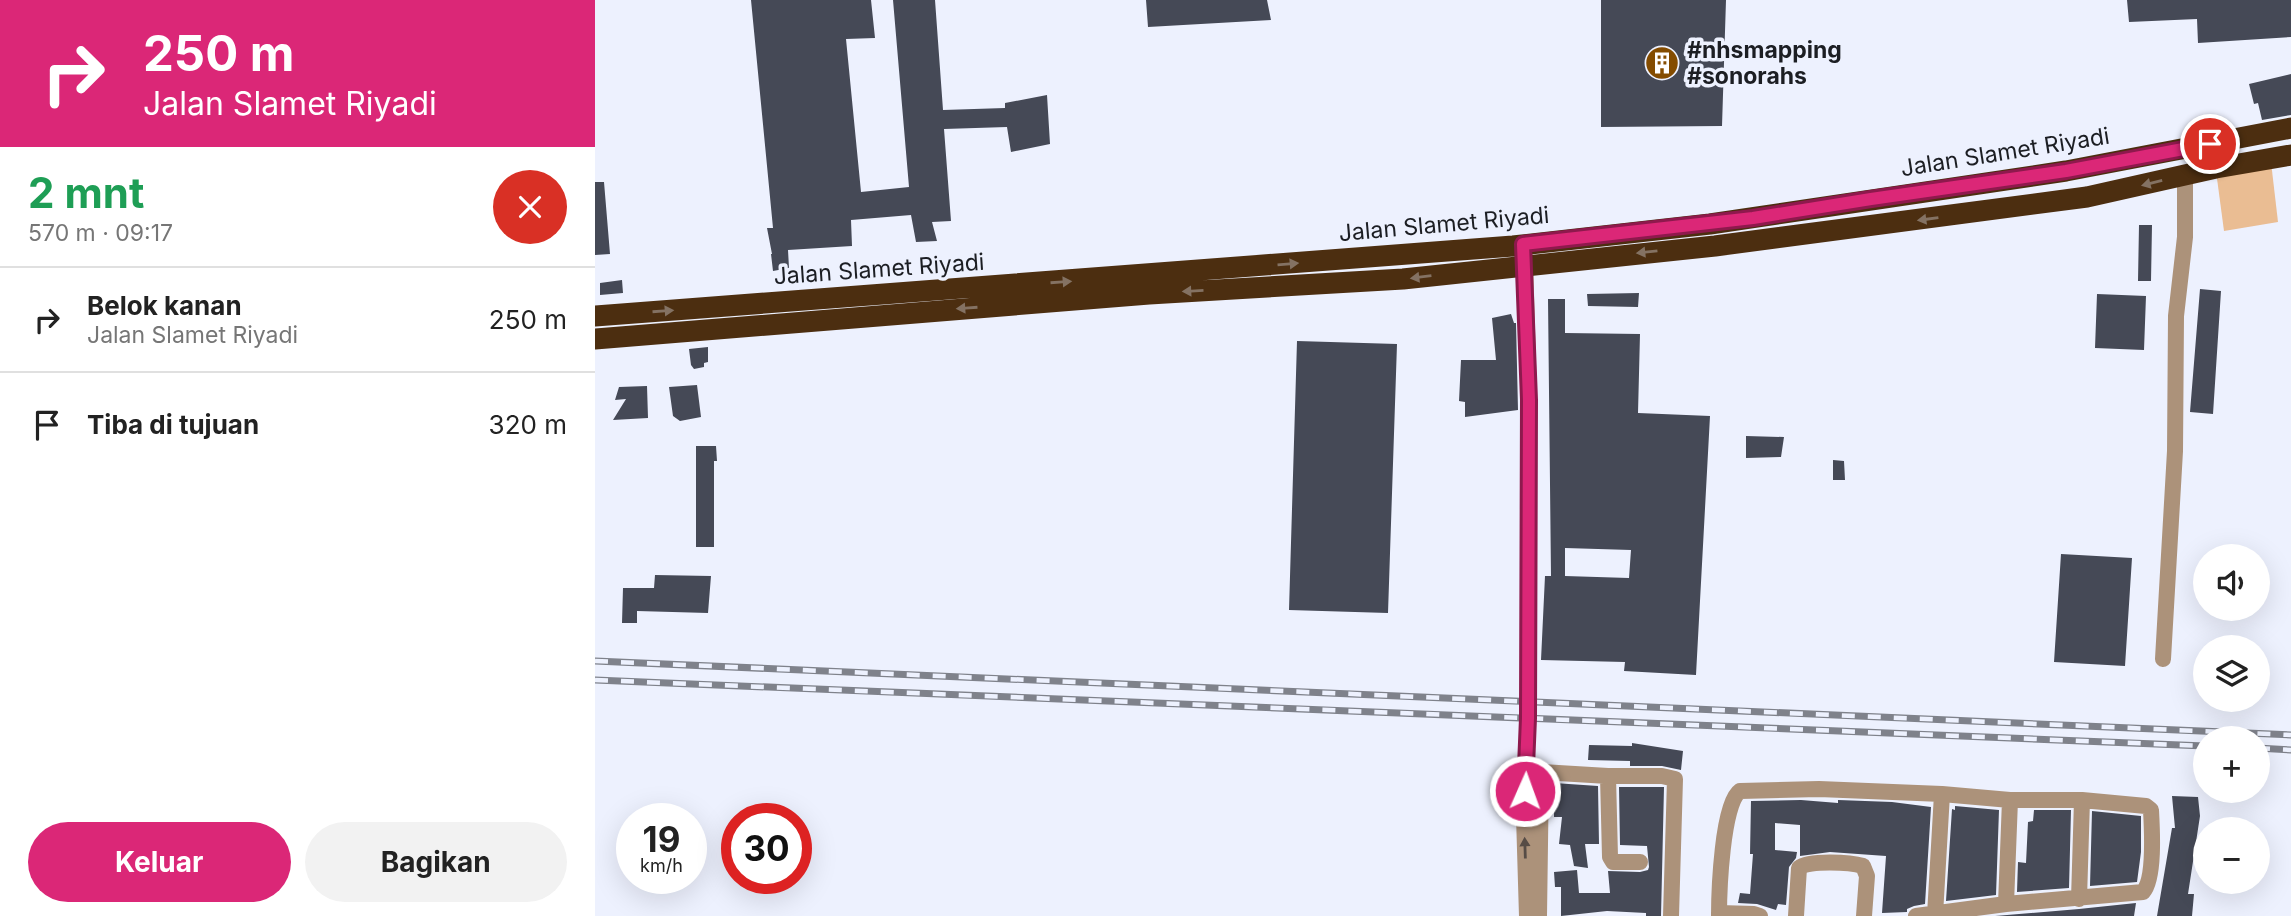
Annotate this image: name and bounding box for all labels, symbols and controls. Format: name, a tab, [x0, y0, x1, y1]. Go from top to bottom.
text: 250 m	[143, 24, 295, 83]
icon: right	[28, 28, 119, 119]
place label: #nhsmapping #sonorahs	[1687, 36, 1842, 90]
building icon: #nhsmapping #sonorahs	[1643, 44, 1681, 82]
text: Jalan Slamet Riyadi	[143, 84, 437, 123]
pin	[2180, 114, 2240, 174]
street label: Jalan Slamet Riyadi	[1899, 122, 2111, 182]
icon: arrive	[2191, 125, 2229, 163]
text: 2 mnt	[28, 167, 144, 218]
button: close	[493, 170, 567, 244]
one-way arrow	[2141, 178, 2163, 189]
street label: Jalan Slamet Riyadi	[1338, 201, 1550, 247]
one-way arrow	[1916, 213, 1938, 224]
text: 570 m · 09:17	[28, 219, 173, 247]
one-way arrow	[1636, 247, 1658, 258]
street label: Jalan Slamet Riyadi	[773, 248, 985, 290]
one-way arrow	[1277, 258, 1299, 269]
one-way arrow	[1409, 272, 1431, 283]
one-way arrow	[1050, 276, 1072, 287]
one-way arrow	[1182, 286, 1204, 297]
text: Belok kanan	[87, 290, 242, 321]
icon: right	[28, 301, 66, 339]
one-way arrow	[955, 303, 977, 314]
text: 250 m	[489, 304, 567, 335]
one-way arrow	[652, 305, 674, 316]
text: Jalan Slamet Riyadi	[87, 321, 298, 349]
icon: arrive	[28, 406, 66, 444]
text: Tiba di tujuan	[87, 409, 259, 440]
text: 320 m	[489, 409, 567, 440]
map controls	[2193, 544, 2270, 894]
button: sound	[2193, 544, 2270, 621]
button: layers	[2193, 635, 2270, 712]
button: +	[2193, 726, 2270, 803]
position arrow	[1488, 754, 1562, 828]
speed limit sign: 30	[721, 803, 812, 894]
button: −	[2193, 817, 2270, 894]
text: 19	[643, 818, 680, 860]
button: Keluar	[28, 822, 291, 902]
button: Bagikan	[305, 822, 567, 902]
one-way arrow	[1520, 837, 1531, 859]
text: km/h	[640, 855, 683, 876]

